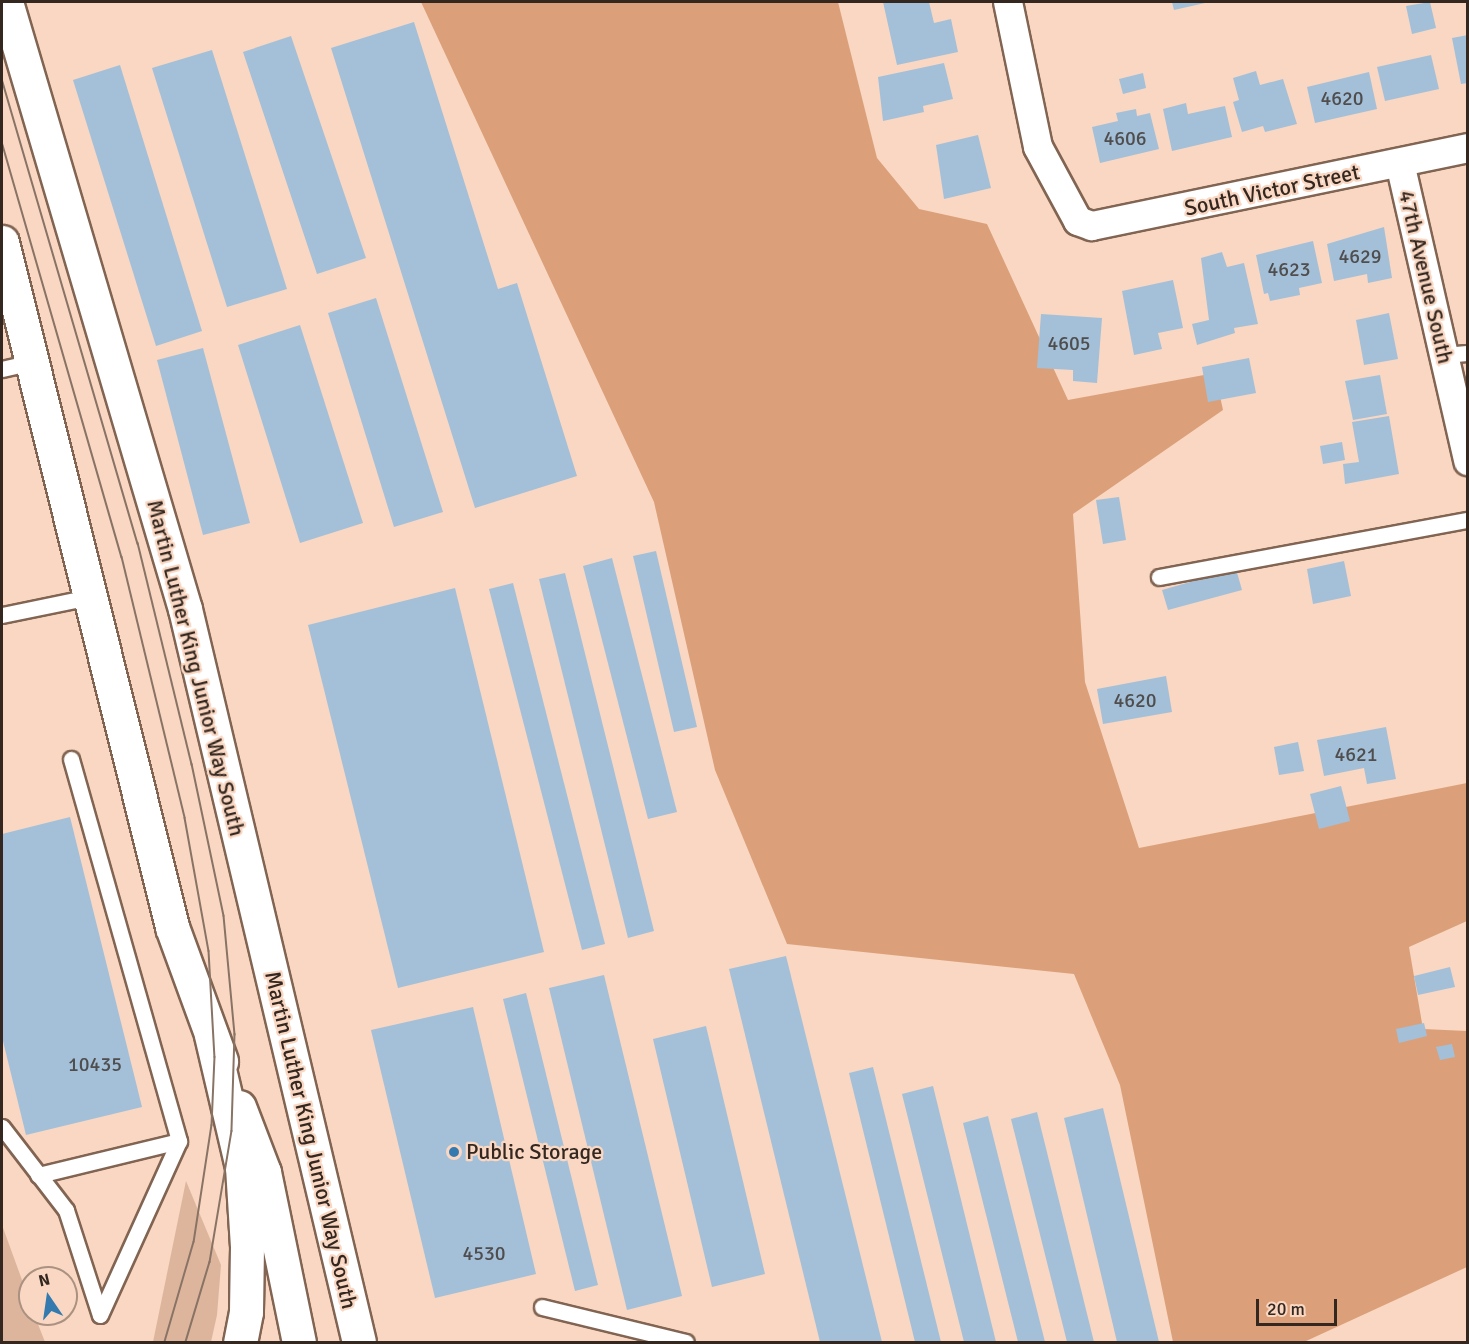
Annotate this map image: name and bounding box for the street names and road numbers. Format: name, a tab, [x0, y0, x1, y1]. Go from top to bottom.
street label: South Victor Street	[1182, 159, 1362, 221]
street label: 47th Avenue South	[1393, 188, 1459, 366]
street label: Martin Luther King Junior Way South	[141, 497, 251, 839]
street label: Martin Luther King Junior Way South	[259, 969, 363, 1311]

